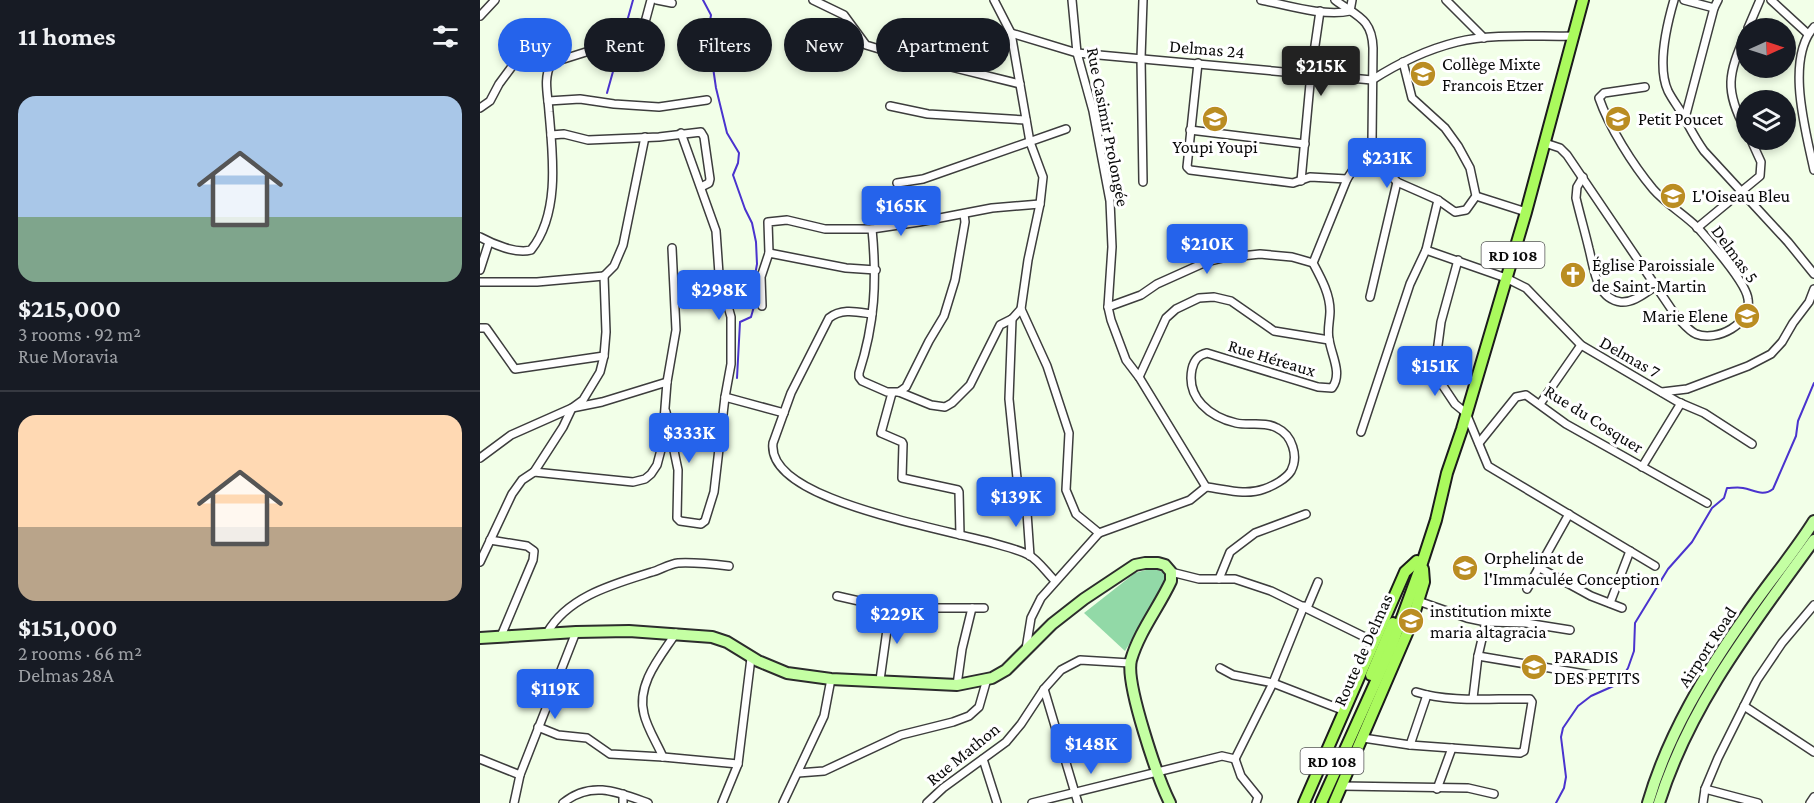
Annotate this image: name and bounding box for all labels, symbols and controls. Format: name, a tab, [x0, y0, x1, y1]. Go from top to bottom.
chip: Buy	[498, 18, 572, 72]
chip: Rent	[584, 18, 665, 72]
chip: Filters	[677, 18, 772, 72]
chip: New	[784, 18, 864, 72]
chip: Apartment	[876, 18, 1010, 72]
north arrow	[1736, 18, 1796, 78]
map controls	[1736, 18, 1796, 150]
icon: filters	[429, 20, 462, 53]
text: 11 homes	[18, 22, 116, 51]
street label: Delmas 24	[1168, 36, 1246, 62]
street label: Rue Casimir Prolongée	[1083, 46, 1133, 208]
pin: $215K	[1279, 46, 1363, 97]
text: $215K	[1296, 54, 1346, 76]
place label: Collège Mixte Francois Etzer	[1442, 54, 1544, 95]
school or university icon: Collège Mixte Francois Etzer	[1408, 59, 1438, 89]
button: layers	[1736, 90, 1796, 150]
school or university icon: Youpi Youpi	[1200, 104, 1230, 134]
school or university icon: Petit Poucet	[1603, 104, 1633, 134]
place label: Petit Poucet	[1638, 109, 1724, 129]
icon: home	[186, 135, 294, 243]
place label: Youpi Youpi	[1172, 137, 1258, 157]
pin: $231K	[1345, 138, 1429, 189]
text: $231K	[1362, 146, 1412, 168]
school or university icon: L'Oiseau Bleu	[1658, 181, 1688, 211]
pin: $165K	[859, 186, 943, 237]
place label: L'Oiseau Bleu	[1692, 186, 1791, 206]
text: $165K	[876, 194, 926, 216]
street label: Delmas 5	[1707, 221, 1763, 287]
pin: $210K	[1165, 224, 1249, 275]
text: $210K	[1181, 232, 1233, 254]
road number: RD 108	[1482, 242, 1544, 268]
place label: Église Paroissiale de Saint-Martin	[1592, 255, 1715, 296]
church icon: Église Paroissiale de Saint-Martin	[1558, 260, 1588, 290]
pin: $298K	[677, 270, 761, 321]
text: $298K	[691, 278, 747, 300]
text: $215,000	[18, 294, 121, 323]
school or university icon: Marie Elene	[1732, 301, 1762, 331]
place label: Marie Elene	[1642, 306, 1728, 326]
text: 3 rooms · 92 m²	[18, 323, 141, 345]
street label: Delmas 7	[1596, 332, 1664, 382]
street label: Rue Héreaux	[1226, 335, 1319, 381]
text: Rue Moravia	[18, 345, 118, 367]
pin: $151K	[1393, 346, 1477, 397]
text: $151K	[1411, 354, 1459, 376]
street label: Rue du Cosquer	[1541, 381, 1648, 458]
pin: $333K	[647, 413, 731, 464]
text: $333K	[663, 421, 715, 443]
icon: home	[186, 454, 294, 562]
pin: $139K	[974, 477, 1058, 528]
text: $139K	[991, 485, 1041, 507]
place label: Orphelinat de l'Immaculée Conception	[1484, 548, 1660, 589]
school or university icon: Orphelinat de l'Immaculée Conception	[1450, 553, 1480, 583]
street label: Route de Delmas	[1329, 591, 1397, 709]
pin: $229K	[855, 594, 939, 645]
place label: institution mixte maria altagracia	[1430, 601, 1552, 642]
text: $229K	[870, 602, 924, 624]
street label: Airport Road	[1674, 603, 1741, 691]
school or university icon: institution mixte maria altagracia	[1396, 606, 1426, 636]
text: $151,000	[18, 613, 118, 642]
text: 2 rooms · 66 m²	[18, 642, 142, 664]
place label: PARADIS DES PETITS	[1554, 647, 1640, 688]
school or university icon: PARADIS DES PETITS	[1519, 652, 1549, 682]
text: Delmas 28A	[18, 664, 114, 686]
pin: $119K	[513, 669, 597, 720]
text: $119K	[531, 677, 579, 699]
street label: Rue Mathon	[922, 718, 1004, 789]
pin: $148K	[1049, 724, 1133, 775]
text: $148K	[1065, 732, 1117, 754]
road number: RD 108	[1300, 748, 1364, 774]

